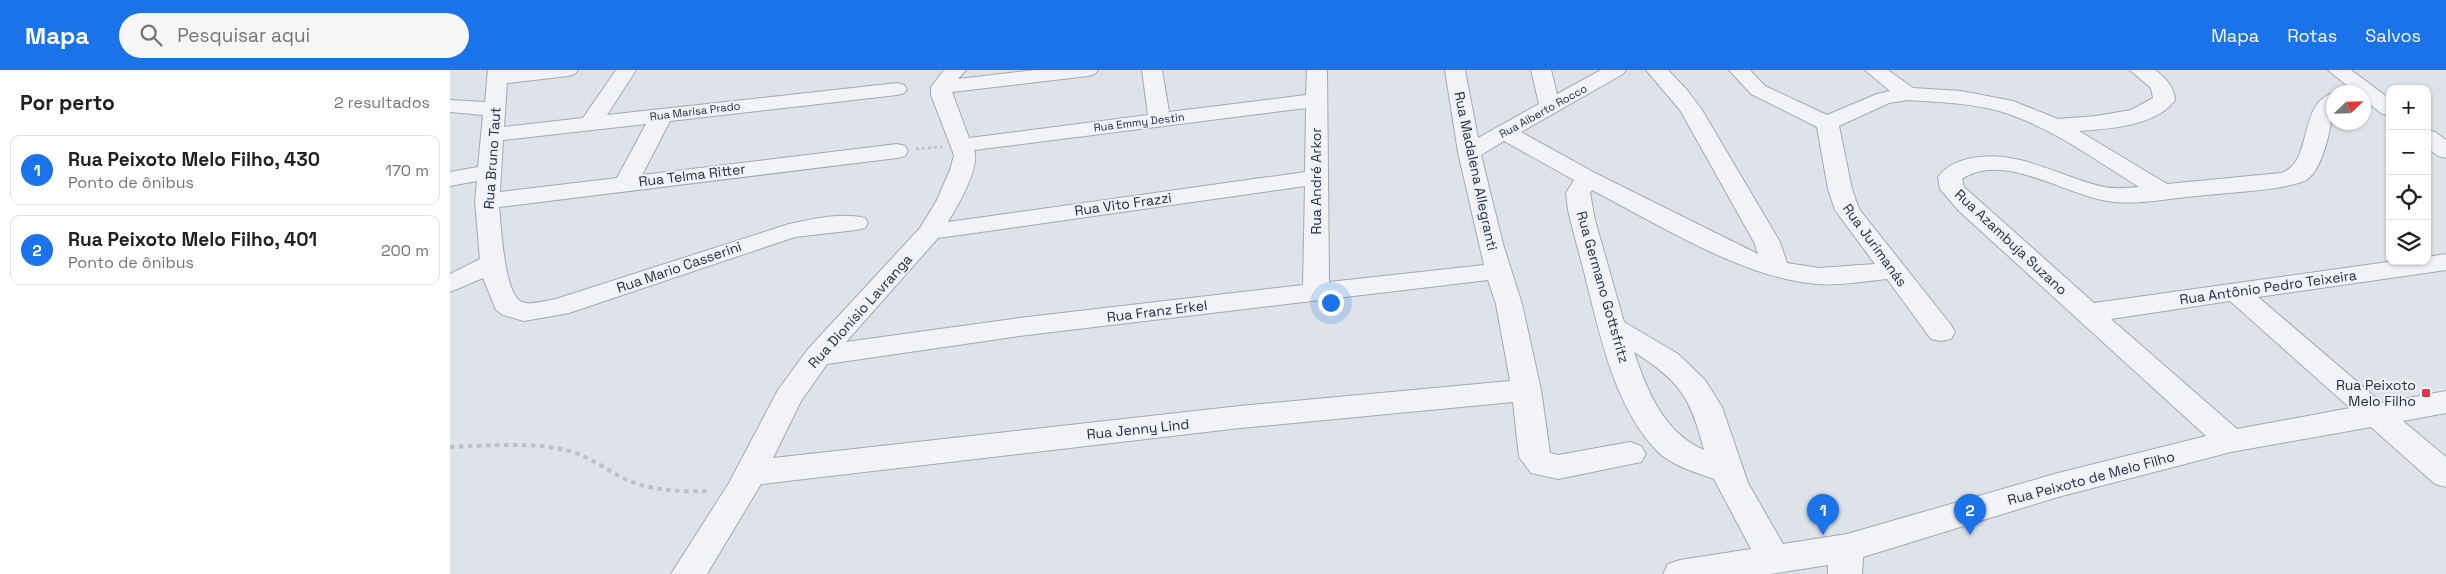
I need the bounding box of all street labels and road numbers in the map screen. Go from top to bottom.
street label: Rua Alberto Rocco [1497,81,1590,141]
street label: Rua Madalena Allegranti [1450,90,1502,252]
street label: Rua Marisa Prado [649,98,741,123]
street label: Rua Bruno Taut [479,106,505,210]
street label: Rua Emmy Destin [1093,109,1185,135]
street label: Rua André Arkor [1307,127,1325,235]
street label: Rua Telma Ritter [637,160,747,190]
street label: Rua Azambuja Suzano [1951,185,2071,299]
street label: Rua Vito Frazzi [1073,188,1173,220]
street label: Rua Jurimanás [1839,200,1911,290]
street label: Rua Germano Gottsfritz [1573,209,1633,365]
street label: Rua Mario Casserini [614,237,744,297]
street label: Rua Dionísio Lavranga [804,250,916,372]
street label: Rua Antônio Pedro Teixeira [2178,266,2358,308]
street label: Rua Franz Erkel [1106,296,1208,326]
street label: Rua Jenny Lind [1086,415,1190,443]
street label: Rua Peixoto de Melo Filho [2005,447,2177,509]

